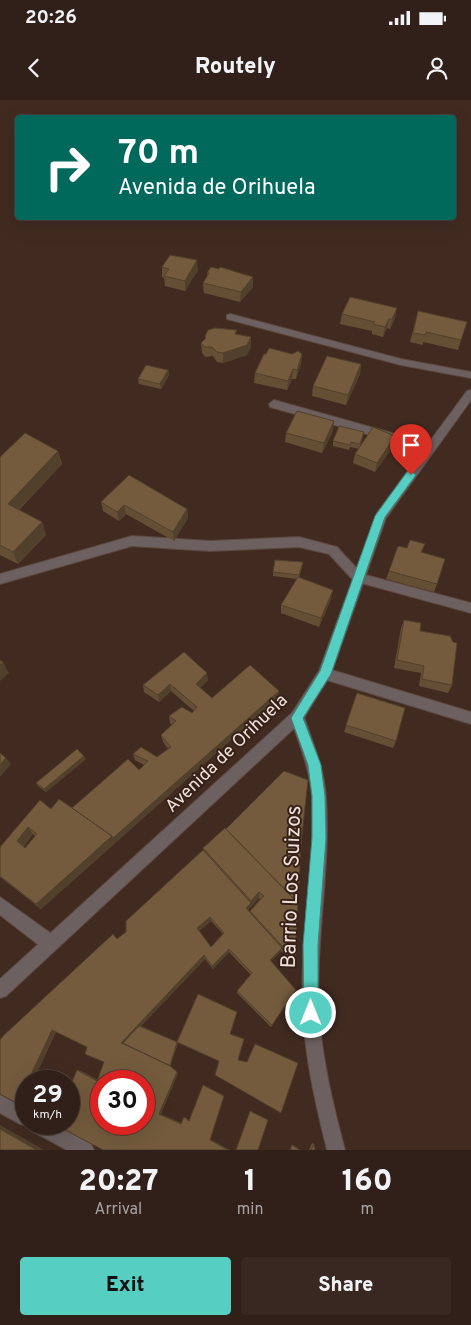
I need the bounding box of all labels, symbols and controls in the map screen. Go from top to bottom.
text: 20:26 [25,6,77,30]
icon: back [20,54,48,82]
text: Routely [195,54,276,81]
icon: person [423,54,451,82]
text: 70 m [118,132,199,176]
icon: right [35,135,100,200]
text: Avenida de Orihuela [118,175,316,202]
pin [390,424,432,475]
icon: arrive [397,431,425,459]
street label: Avenida de Orihuela [161,690,293,818]
street label: Barrio Los Suizos [276,805,308,969]
position arrow [284,986,336,1038]
speed limit sign: 30 [90,1070,155,1135]
text: 29 [32,1080,63,1112]
text: km/h [33,1107,62,1123]
text: 20:27 [78,1164,158,1201]
text: 1 [244,1164,256,1201]
text: 160 [342,1164,393,1201]
text: Arrival [95,1200,142,1220]
text: min [237,1200,263,1220]
text: m [360,1200,374,1220]
button: Exit [20,1257,231,1315]
button: Share [241,1257,451,1315]

